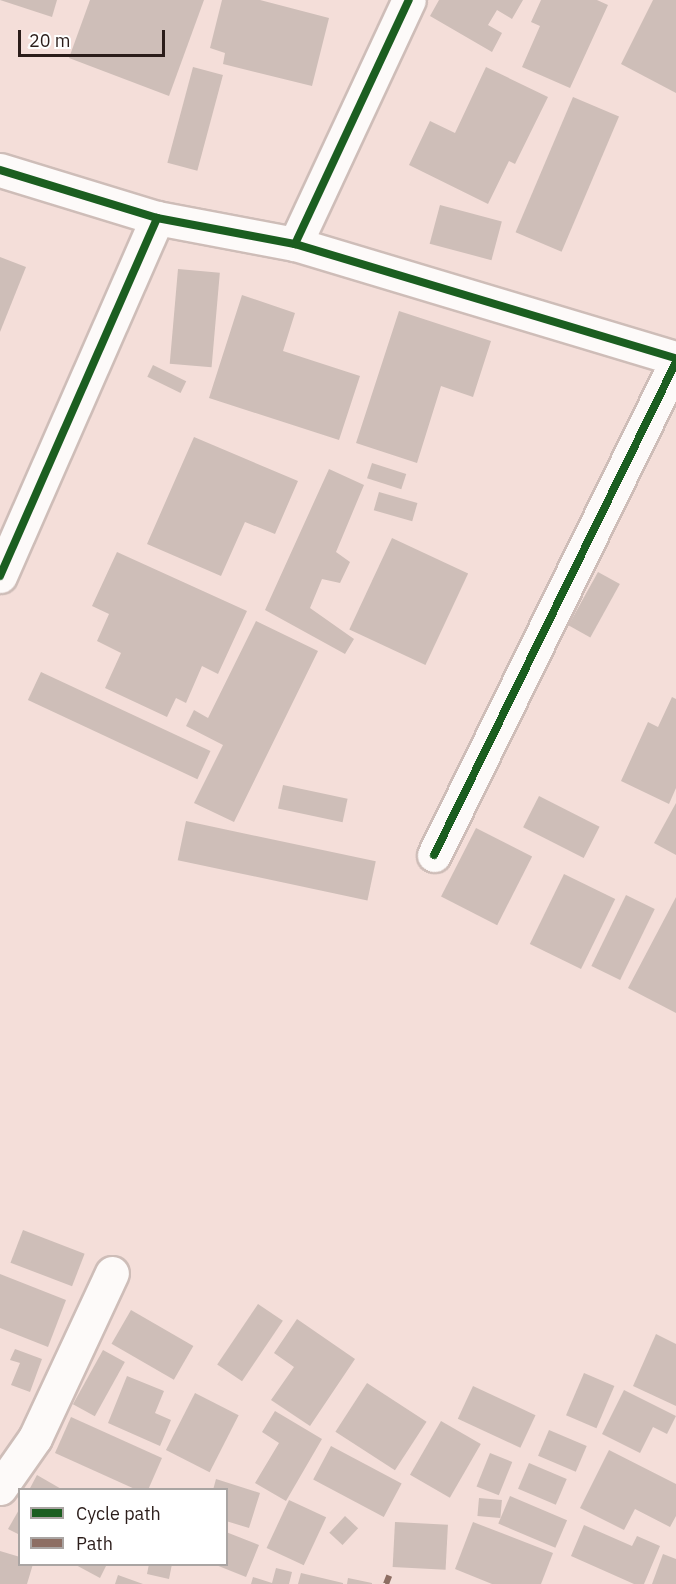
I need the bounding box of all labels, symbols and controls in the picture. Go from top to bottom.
scale bar [21,18,168,56]
text: 20 m [29,29,71,52]
legend [18,1488,228,1566]
text: Cycle path [76,1502,161,1525]
text: Path [76,1532,113,1555]

